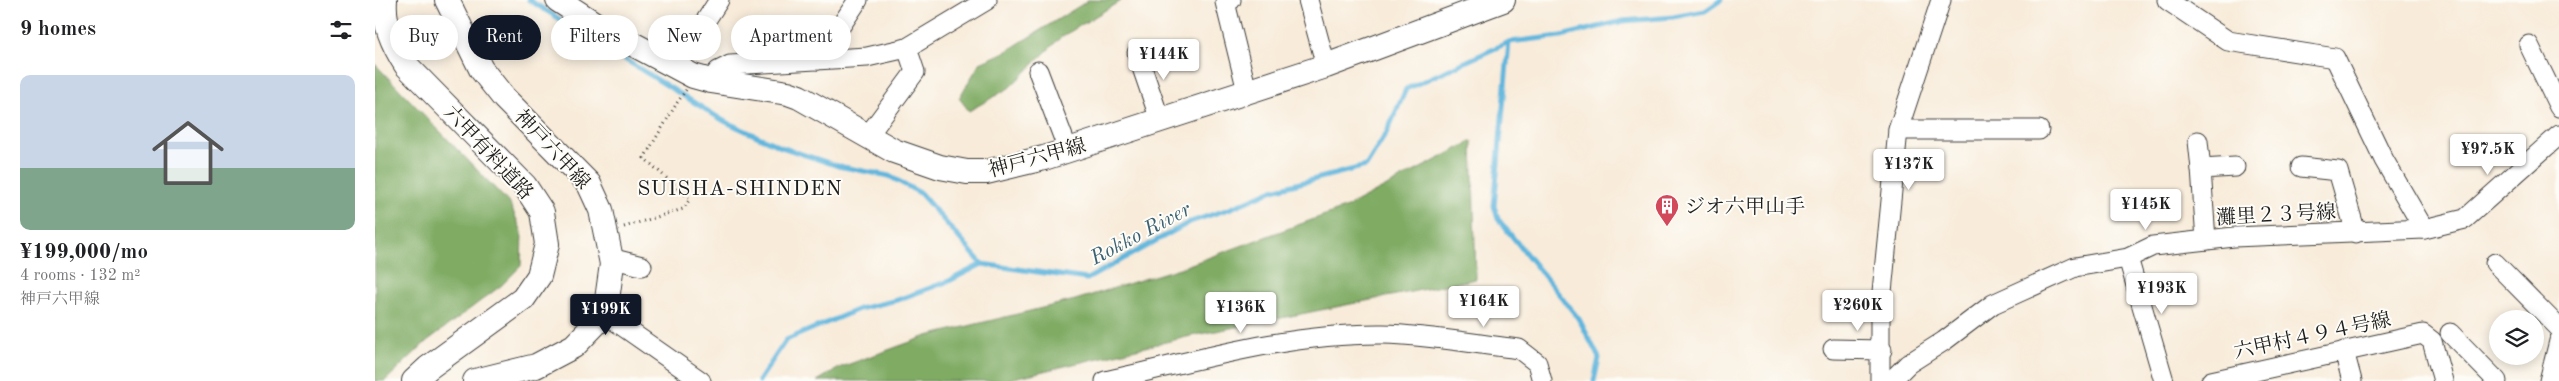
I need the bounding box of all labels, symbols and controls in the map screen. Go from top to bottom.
chip: Buy [390,15,458,60]
chip: Rent [468,15,541,60]
chip: Filters [551,15,638,60]
chip: New [648,15,721,60]
chip: Apartment [731,15,851,60]
icon: filters [327,16,355,44]
text: 9 homes [20,19,96,40]
pin: ¥144K [1129,38,1199,81]
text: ¥144K [1139,47,1189,63]
street label: 六甲有料道路 [439,101,537,204]
street label: 神戸六甲線 [510,106,594,194]
icon: home [143,108,233,198]
street label: 神戸六甲線 [986,134,1088,182]
pin: ¥97.5K [2447,134,2529,176]
text: ¥97.5K [2461,142,2515,158]
pin: ¥137K [1874,148,1944,191]
text: ¥137K [1884,157,1934,173]
district label: SUISHA-SHINDEN [637,179,843,200]
pin: ¥145K [2111,188,2181,231]
building icon: ジオ六甲山手 [1654,193,1680,227]
place label: ジオ六甲山手 [1685,196,1805,218]
text: ¥145K [2121,197,2171,213]
water label: Rokko River [1086,199,1195,270]
street label: 灘里２３号線 [2216,201,2337,229]
text: ¥199,000/mo [20,242,148,263]
text: 4 rooms · 132 m² [20,268,140,284]
pin: ¥193K [2127,272,2197,315]
text: ¥193K [2137,281,2187,297]
pin: ¥164K [1449,286,1519,328]
pin: ¥260K [1823,290,1893,332]
text: 神戸六甲線 [20,292,100,308]
pin: ¥136K [1206,292,1276,334]
pin: ¥199K [571,294,641,336]
text: ¥164K [1459,294,1509,310]
text: ¥260K [1833,298,1883,314]
text: ¥136K [1216,300,1266,316]
text: ¥199K [581,302,631,318]
street label: 六甲村４９４号線 [2232,309,2393,363]
map controls [2489,310,2544,365]
button: layers [2489,310,2544,365]

